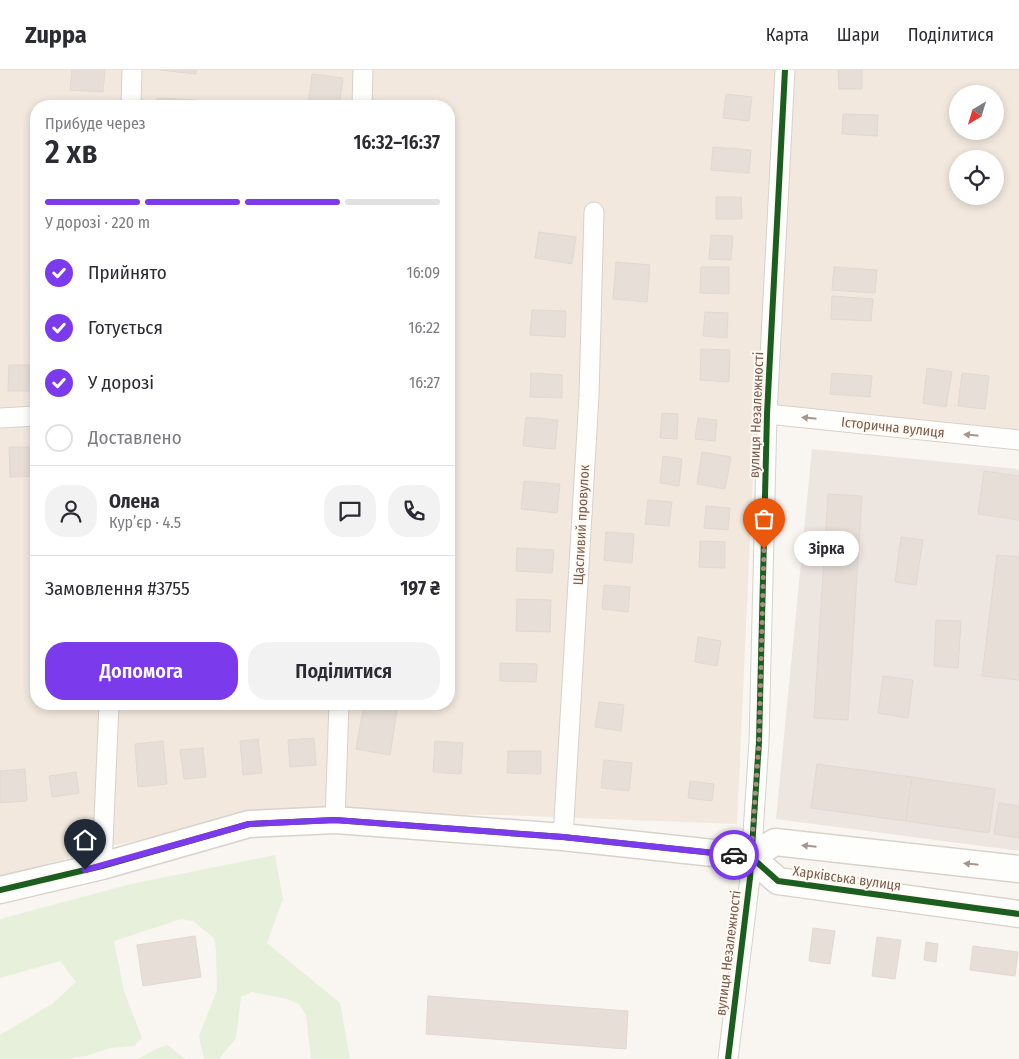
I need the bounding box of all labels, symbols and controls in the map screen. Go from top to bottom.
text: Zuppa [25,21,87,49]
text: Карта [766,24,809,46]
text: Шари [837,24,880,46]
text: Поділитися [908,24,994,46]
north arrow [949,85,1004,140]
map controls [949,85,1004,205]
text: Прибуде через [45,114,146,133]
text: 16:32–16:37 [353,131,440,154]
text: 2 хв [45,133,98,171]
button: locate [949,150,1004,205]
text: У дорозі · 220 m [45,213,150,232]
icon: check [45,259,73,287]
text: Прийнято [88,261,167,284]
text: 16:09 [406,263,440,282]
icon: check [45,314,73,342]
text: Готується [88,316,163,339]
text: 16:22 [408,318,440,337]
street label: вулиця Незалежності [746,352,767,478]
icon: check [45,369,73,397]
text: У дорозі [88,371,154,394]
text: 16:27 [409,373,440,392]
one-way arrow [801,414,817,422]
street label: Історична вулиця [840,414,945,441]
text: Доставлено [88,426,182,449]
one-way arrow [962,431,978,439]
street label: Щасливий провулок [570,464,593,586]
button: person [45,485,97,537]
button: chat [324,485,376,537]
button: phone [388,485,440,537]
text: Олена [109,490,160,513]
pin [743,498,785,549]
icon: bag [750,505,778,533]
text: Кур’єр · 4.5 [109,513,181,532]
callout: Зірка [794,532,859,566]
text: Зірка [808,539,845,558]
text: Замовлення #3755 [45,577,190,600]
text: 197 ₴ [400,577,440,600]
button: Допомога [45,642,238,700]
button: Поділитися [248,642,440,700]
pin [64,819,106,870]
icon: home [71,826,99,854]
courier [709,830,759,880]
icon: car [720,841,748,869]
one-way arrow [801,842,817,850]
one-way arrow [962,860,978,868]
street label: Харківська вулиця [792,862,902,895]
street label: вулиця Незалежності [712,889,745,1017]

